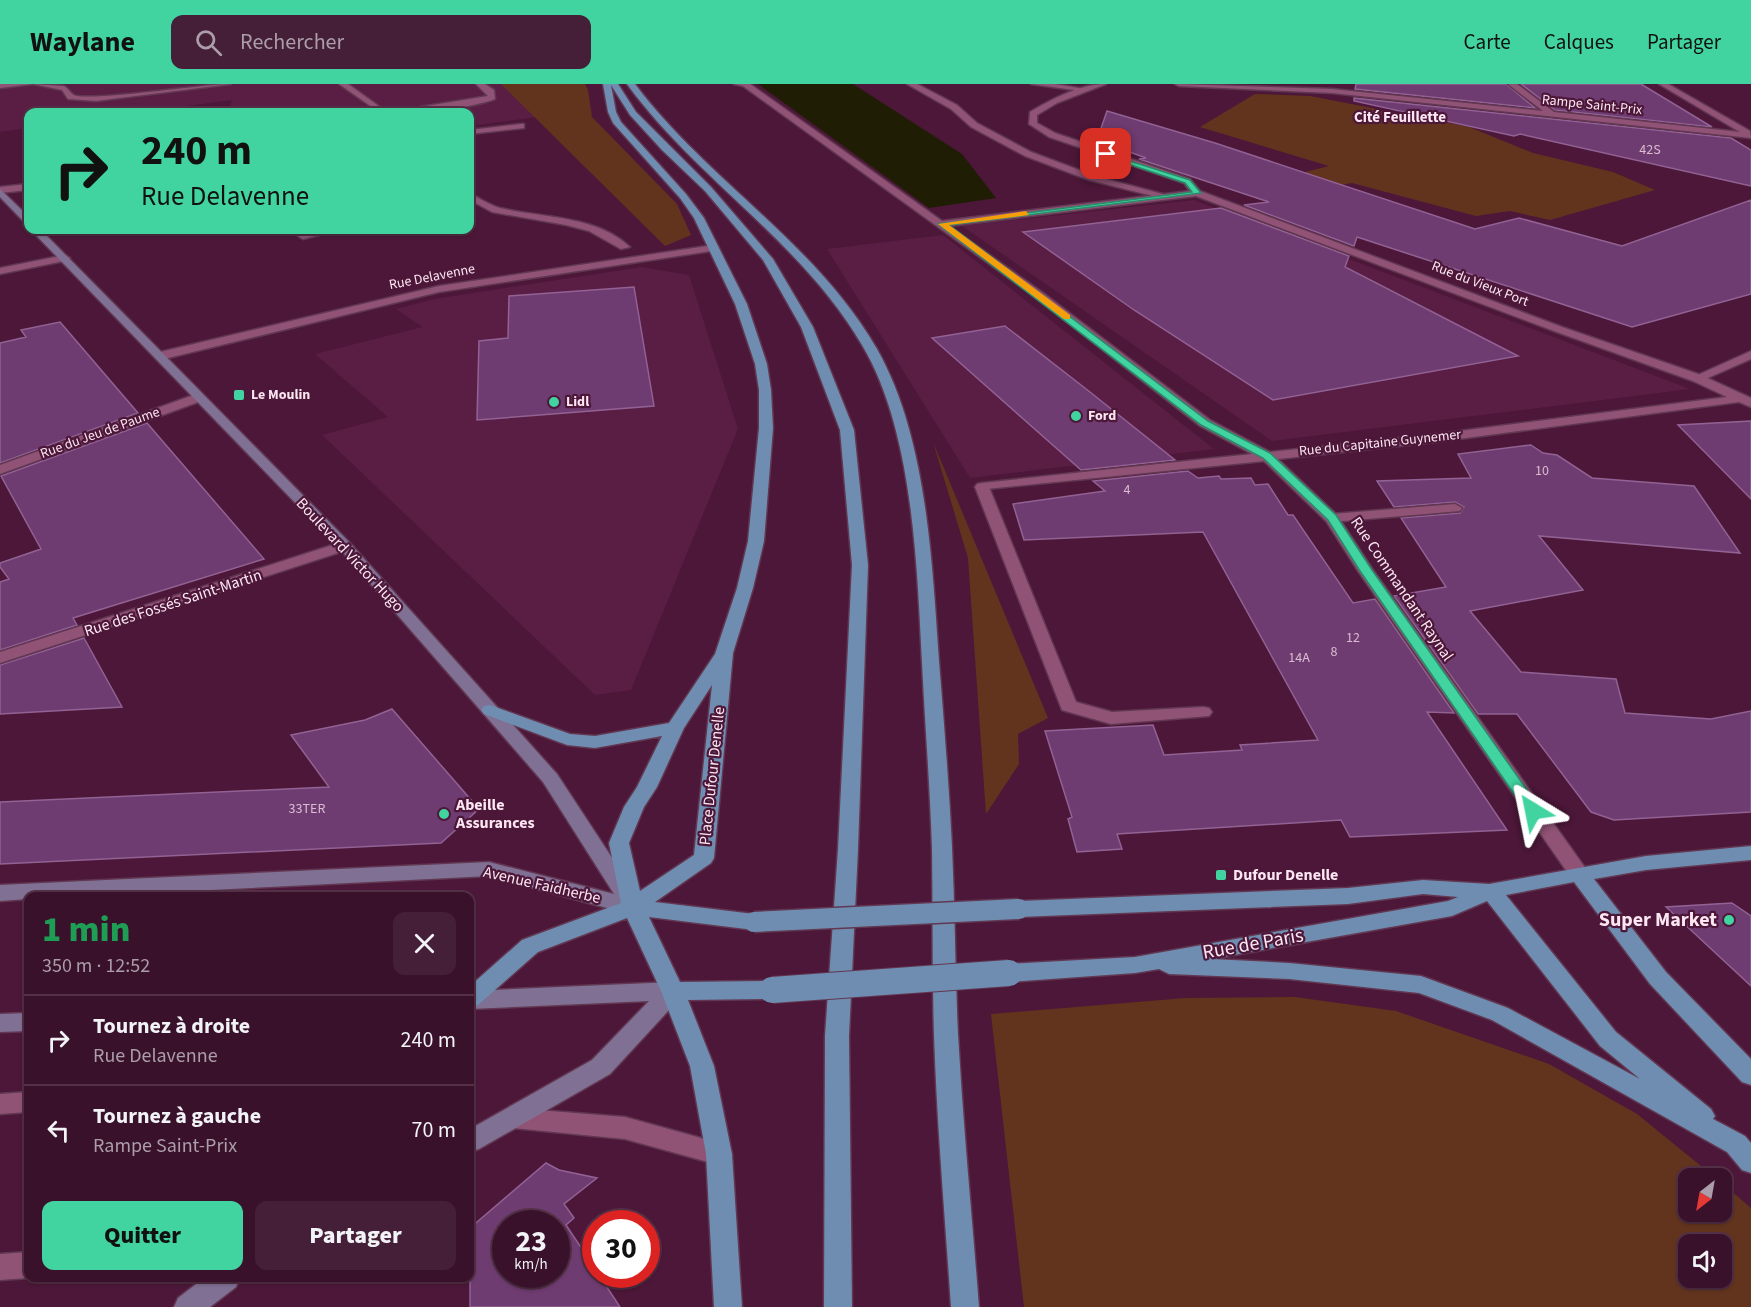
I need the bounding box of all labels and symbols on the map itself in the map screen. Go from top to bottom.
street label: Rampe Saint-Prix [1541,90,1644,120]
district label: Cité Feuillette [1354,107,1446,128]
pin [1080,128,1131,179]
house number: 42S [1639,140,1661,160]
street label: Rue du Vieux Port [1429,256,1532,312]
street label: Rue Delavenne [387,259,477,295]
place label: Le Moulin [251,385,310,405]
marker: Le Moulin [232,388,246,402]
place label: Lidl [566,392,589,412]
marker: Lidl [547,395,561,409]
street label: Rue du Jeu de Paume [38,402,163,464]
place label: Ford [1088,406,1116,426]
marker: Ford [1069,409,1083,423]
street label: Rue du Capitaine Guynemer [1298,425,1462,461]
house number: 10 [1535,461,1549,481]
house number: 4 [1124,480,1131,500]
street label: Boulevard Victor Hugo [291,493,409,617]
street label: Rue Commandant Raynal [1345,512,1459,666]
street label: Rue des Fossés Saint-Martin [81,564,265,642]
house number: 12 [1346,628,1360,648]
house number: 8 [1331,642,1338,662]
house number: 14A [1288,648,1310,668]
street label: Place Dufour Denelle [694,706,730,846]
position arrow [1501,779,1565,843]
place label: Abeille Assurances [455,794,535,834]
house number: 33TER [289,799,325,819]
marker: Abeille Assurances [437,807,451,821]
street label: Avenue Faidherbe [481,861,603,909]
place label: Dufour Denelle [1233,864,1338,886]
marker: Dufour Denelle [1214,868,1228,882]
place label: Super Market [1599,906,1717,934]
marker: Super Market [1722,913,1736,927]
street label: Rue de Paris [1200,921,1306,967]
north arrow [1678,1168,1732,1222]
speed limit sign: 30 [582,1210,660,1288]

